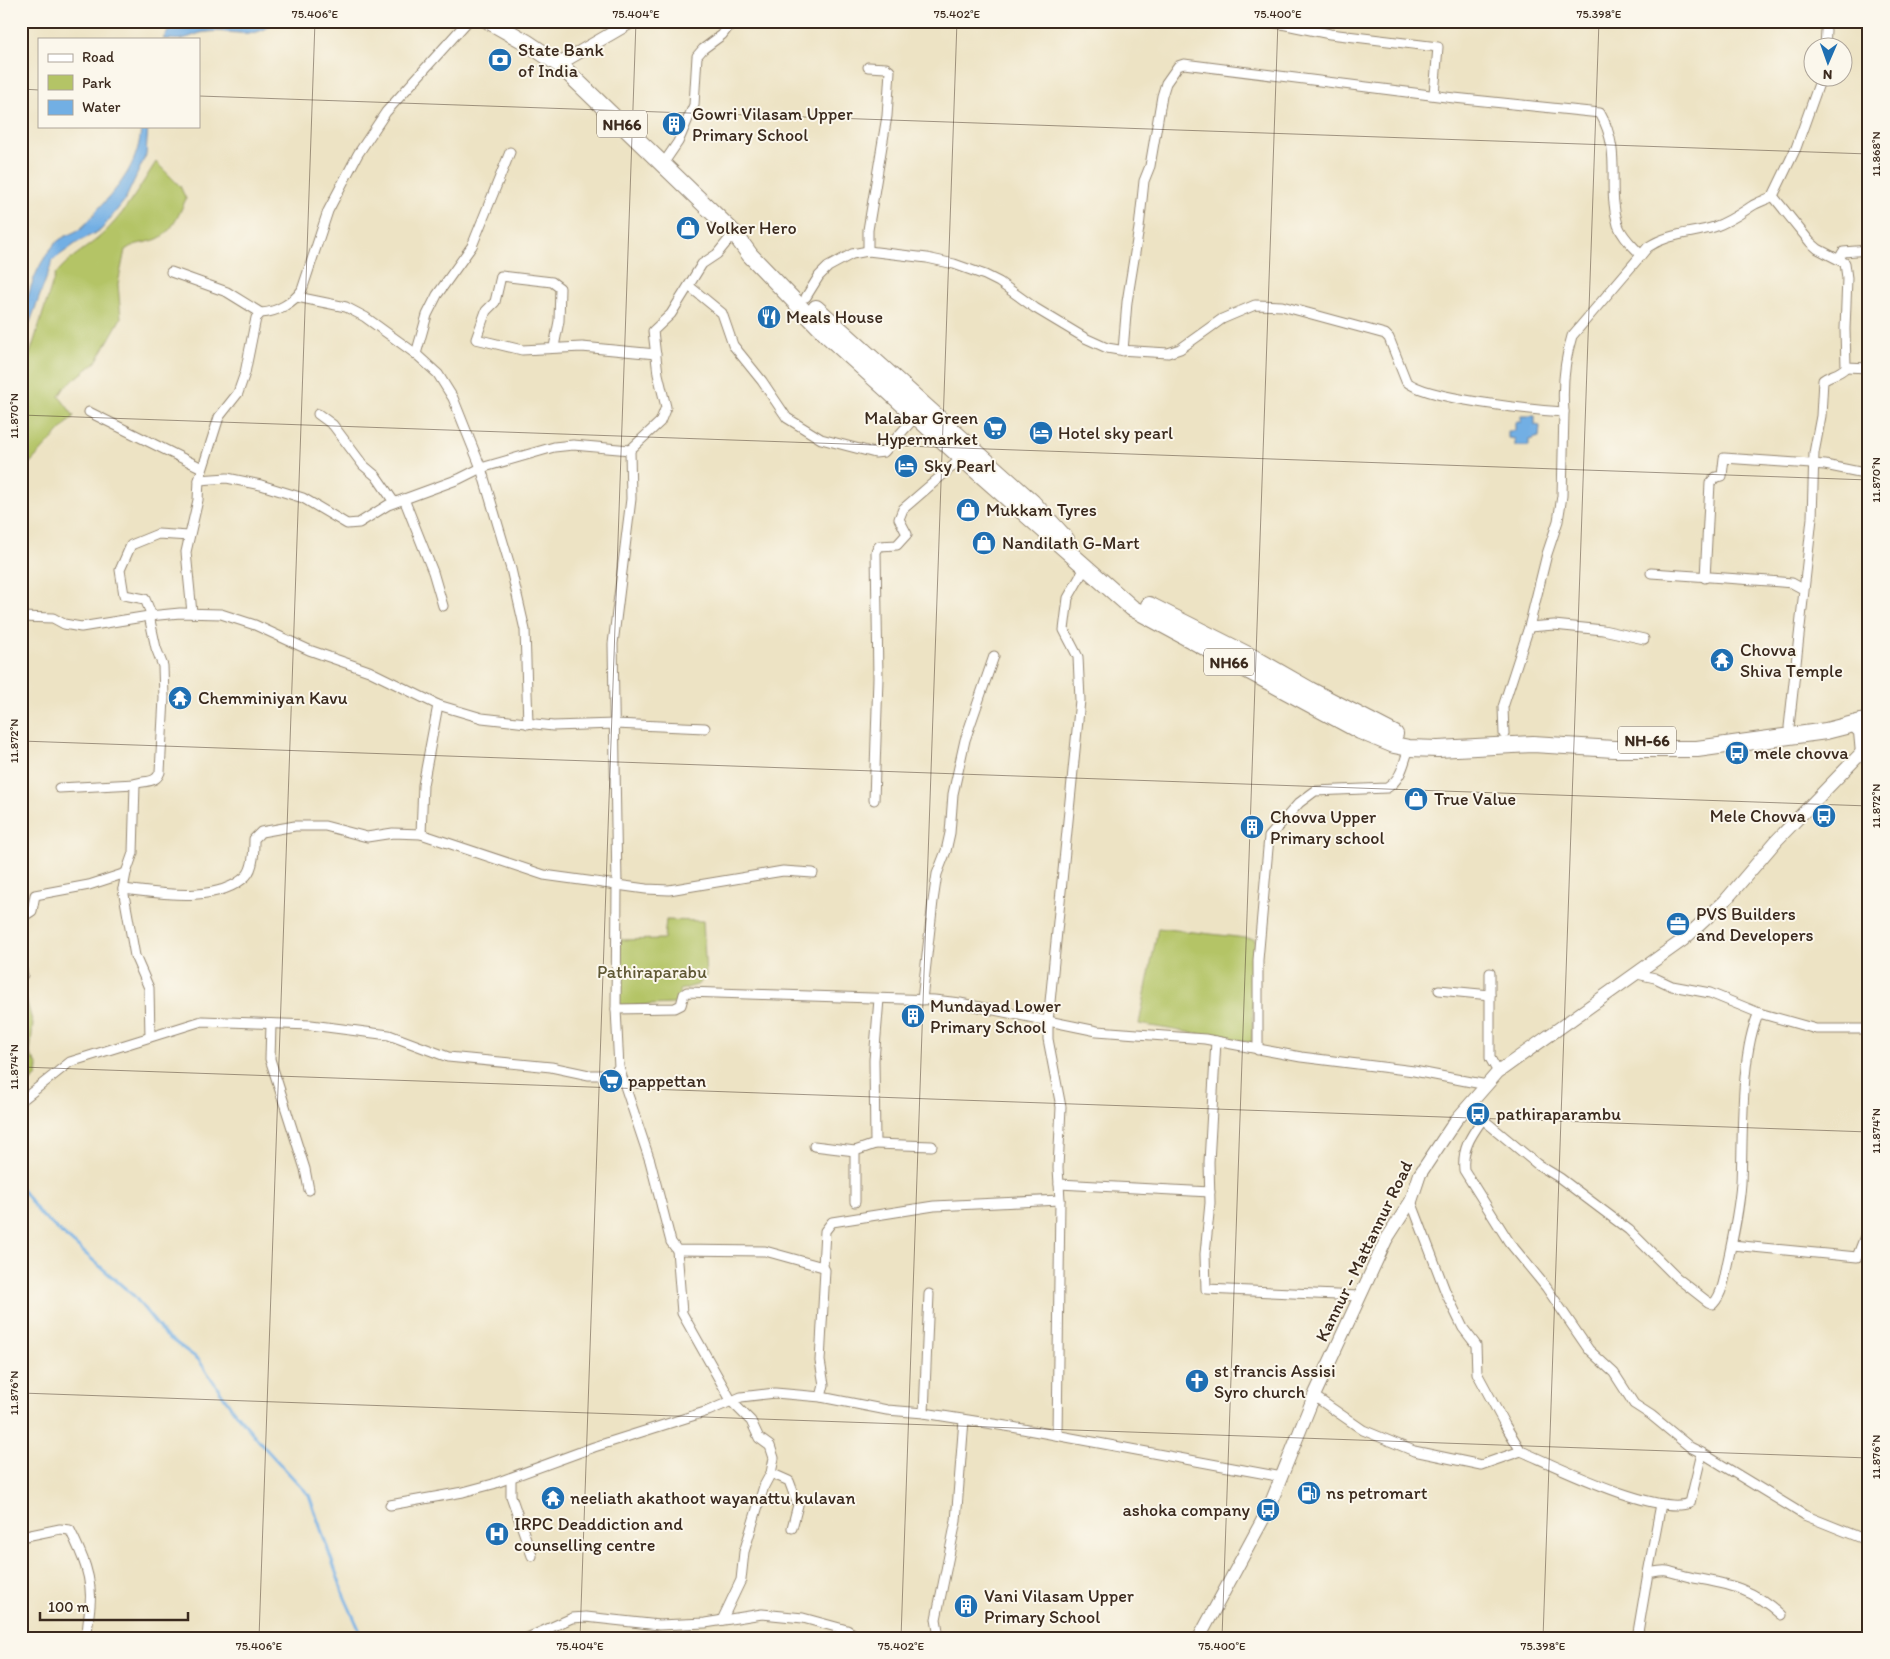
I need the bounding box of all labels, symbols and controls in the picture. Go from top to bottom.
text: 75.406°E [292,7,339,21]
text: 75.404°E [612,7,660,21]
text: 75.402°E [934,7,981,21]
text: 75.400°E [1254,7,1302,21]
text: 75.398°E [1577,7,1622,21]
legend [38,38,200,128]
north arrow [1802,38,1852,88]
place label: State Bank of India [518,39,605,82]
bank icon: State Bank of India [487,47,513,73]
text: Road [82,48,115,66]
text: N [1823,66,1833,83]
text: Park [82,74,112,92]
text: Water [82,98,121,116]
place label: Gowri Vilasam Upper Primary School [692,103,853,146]
road number: NH66 [597,110,647,138]
building icon: Gowri Vilasam Upper Primary School [661,111,687,137]
text: 11.868°N [1869,131,1883,177]
shop icon: Volker Hero [675,215,701,241]
place label: Volker Hero [706,217,797,239]
restaurant icon: Meals House [756,304,782,330]
place label: Meals House [786,306,883,328]
text: 11.870°N [7,393,21,439]
place label: Malabar Green Hypermarket [864,407,978,450]
supermarket icon: Malabar Green Hypermarket [982,415,1008,441]
hotel icon: Hotel sky pearl [1028,420,1054,446]
place label: Hotel sky pearl [1058,422,1173,444]
hotel icon: Sky Pearl [893,453,919,479]
place label: Sky Pearl [924,455,996,477]
text: 11.870°N [1869,457,1883,503]
shop icon: Mukkam Tyres [955,497,981,523]
place label: Mukkam Tyres [986,499,1097,521]
shop icon: Nandilath G-Mart [971,530,997,556]
place label: Nandilath G-Mart [1002,532,1140,554]
place label: Chovva Shiva Temple [1740,639,1843,682]
temple icon: Chovva Shiva Temple [1709,647,1735,673]
road number: NH66 [1204,649,1254,676]
temple icon: Chemminiyan Kavu [167,685,193,711]
place label: Chemminiyan Kavu [198,687,348,709]
text: 11.872°N [7,719,21,763]
road number: NH-66 [1618,726,1676,754]
bus stop icon: mele chovva [1724,740,1750,766]
place label: mele chovva [1754,742,1849,764]
text: 11.872°N [1869,784,1883,828]
shop icon: True Value [1403,786,1429,812]
place label: True Value [1434,788,1516,810]
bus stop icon: Mele Chovva [1811,803,1837,829]
place label: Mele Chovva [1710,805,1807,827]
place label: Chovva Upper Primary school [1270,806,1385,849]
building icon: Chovva Upper Primary school [1239,814,1265,840]
place label: PVS Builders and Developers [1696,903,1814,946]
office icon: PVS Builders and Developers [1665,911,1691,937]
park label: Pathiraparabu [597,961,707,983]
place label: Mundayad Lower Primary School [930,995,1062,1038]
building icon: Mundayad Lower Primary School [900,1003,926,1029]
text: 11.874°N [7,1044,21,1090]
supermarket icon: pappettan [598,1068,624,1094]
place label: pappettan [628,1070,706,1092]
bus stop icon: pathiraparambu [1465,1101,1491,1127]
place label: pathiraparambu [1496,1103,1621,1125]
text: 11.874°N [1869,1108,1883,1154]
street label: Kannur - Mattannur Road [1311,1157,1417,1345]
place label: st francis Assisi Syro church [1214,1360,1336,1403]
church icon: st francis Assisi Syro church [1184,1368,1210,1394]
text: 11.876°N [7,1371,21,1415]
text: 11.876°N [1869,1435,1883,1479]
fuel station icon: ns petromart [1296,1480,1322,1506]
place label: ns petromart [1326,1482,1428,1504]
temple icon: neeliath akathoot wayanattu kulavan [540,1485,566,1511]
place label: neeliath akathoot wayanattu kulavan [570,1487,856,1509]
bus stop icon: ashoka company [1255,1497,1281,1523]
place label: ashoka company [1122,1499,1251,1521]
place label: IRPC Deaddiction and counselling centre [514,1513,683,1556]
hospital icon: IRPC Deaddiction and counselling centre [484,1521,510,1547]
place label: Vani Vilasam Upper Primary School [984,1585,1135,1628]
scale bar [40,1589,188,1621]
building icon: Vani Vilasam Upper Primary School [953,1593,979,1619]
text: 100 m [48,1598,90,1616]
text: 75.406°E [236,1639,283,1653]
text: 75.404°E [556,1639,604,1653]
text: 75.402°E [878,1639,925,1653]
text: 75.400°E [1198,1639,1246,1653]
text: 75.398°E [1521,1639,1566,1653]

